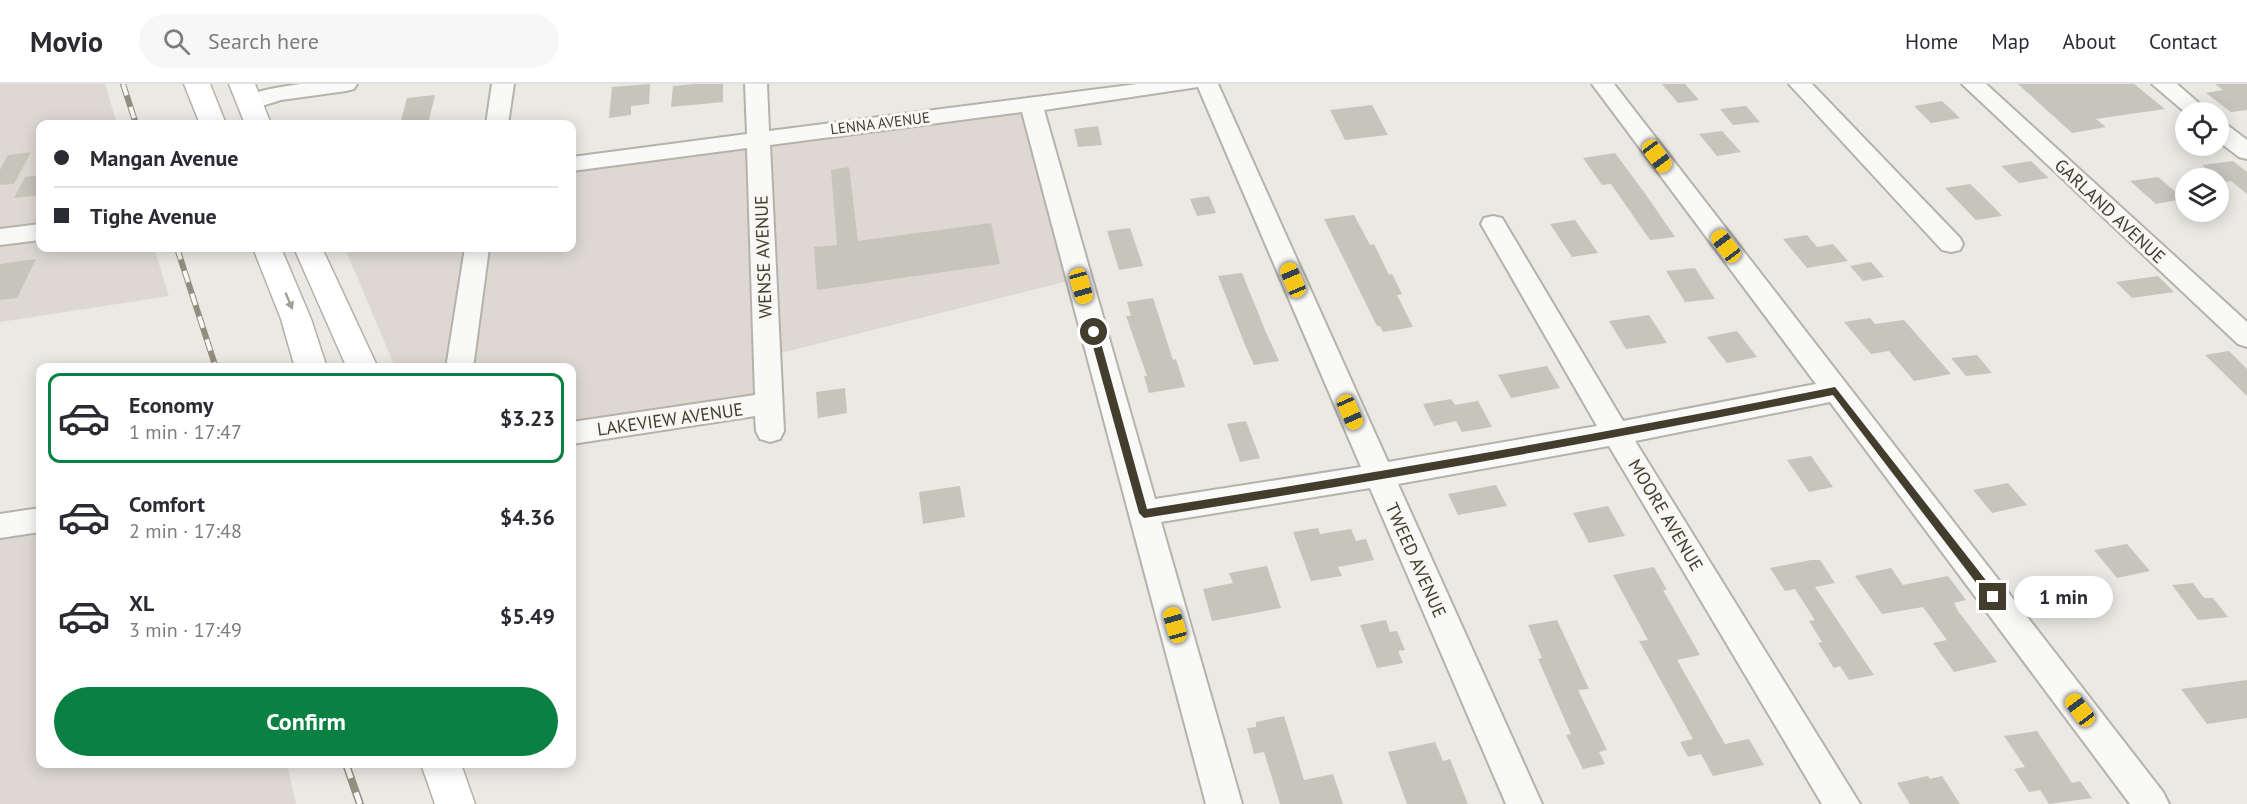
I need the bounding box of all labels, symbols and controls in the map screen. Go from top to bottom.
search box [139,14,559,68]
text: Movio [30,23,103,60]
icon: search [160,25,193,58]
text: Search here [208,27,319,55]
text: Home [1905,28,1958,55]
text: Map [1991,28,2030,55]
text: About [2063,28,2116,55]
text: Contact [2149,28,2217,55]
map controls [2175,102,2229,222]
button: locate [2175,102,2229,156]
street label: LENNA AVENUE [829,107,931,139]
car [1639,136,1675,176]
text: Mangan Avenue [90,144,239,172]
street label: GARLAND AVENUE [2050,154,2170,268]
button: layers [2175,168,2229,222]
street label: WENSE AVENUE [749,195,777,319]
text: Tighe Avenue [90,202,217,230]
car [1708,226,1744,266]
car [1278,260,1308,300]
car [1067,266,1095,306]
one-way arrow [284,293,294,311]
route start [1080,318,1107,345]
icon: car [57,391,111,445]
text: Economy [129,391,213,419]
car [1334,392,1366,432]
street label: LAKEVIEW AVENUE [595,397,745,441]
text: $3.23 [500,404,555,432]
text: 1 min · 17:47 [129,419,242,445]
street label: MOORE AVENUE [1624,455,1708,575]
icon: car [57,490,111,544]
text: Comfort [129,490,205,518]
street label: TWEED AVENUE [1380,499,1452,621]
text: $4.36 [500,503,555,531]
text: 2 min · 17:48 [129,518,242,544]
callout: 1 min [2014,576,2113,618]
route end [1979,583,2006,610]
text: 1 min [2039,584,2088,610]
icon: car [57,589,111,643]
text: XL [129,589,154,617]
text: $5.49 [500,602,555,630]
car [1161,605,1189,645]
text: 3 min · 17:49 [129,617,242,643]
button: Confirm [54,687,558,756]
car [2062,690,2098,730]

